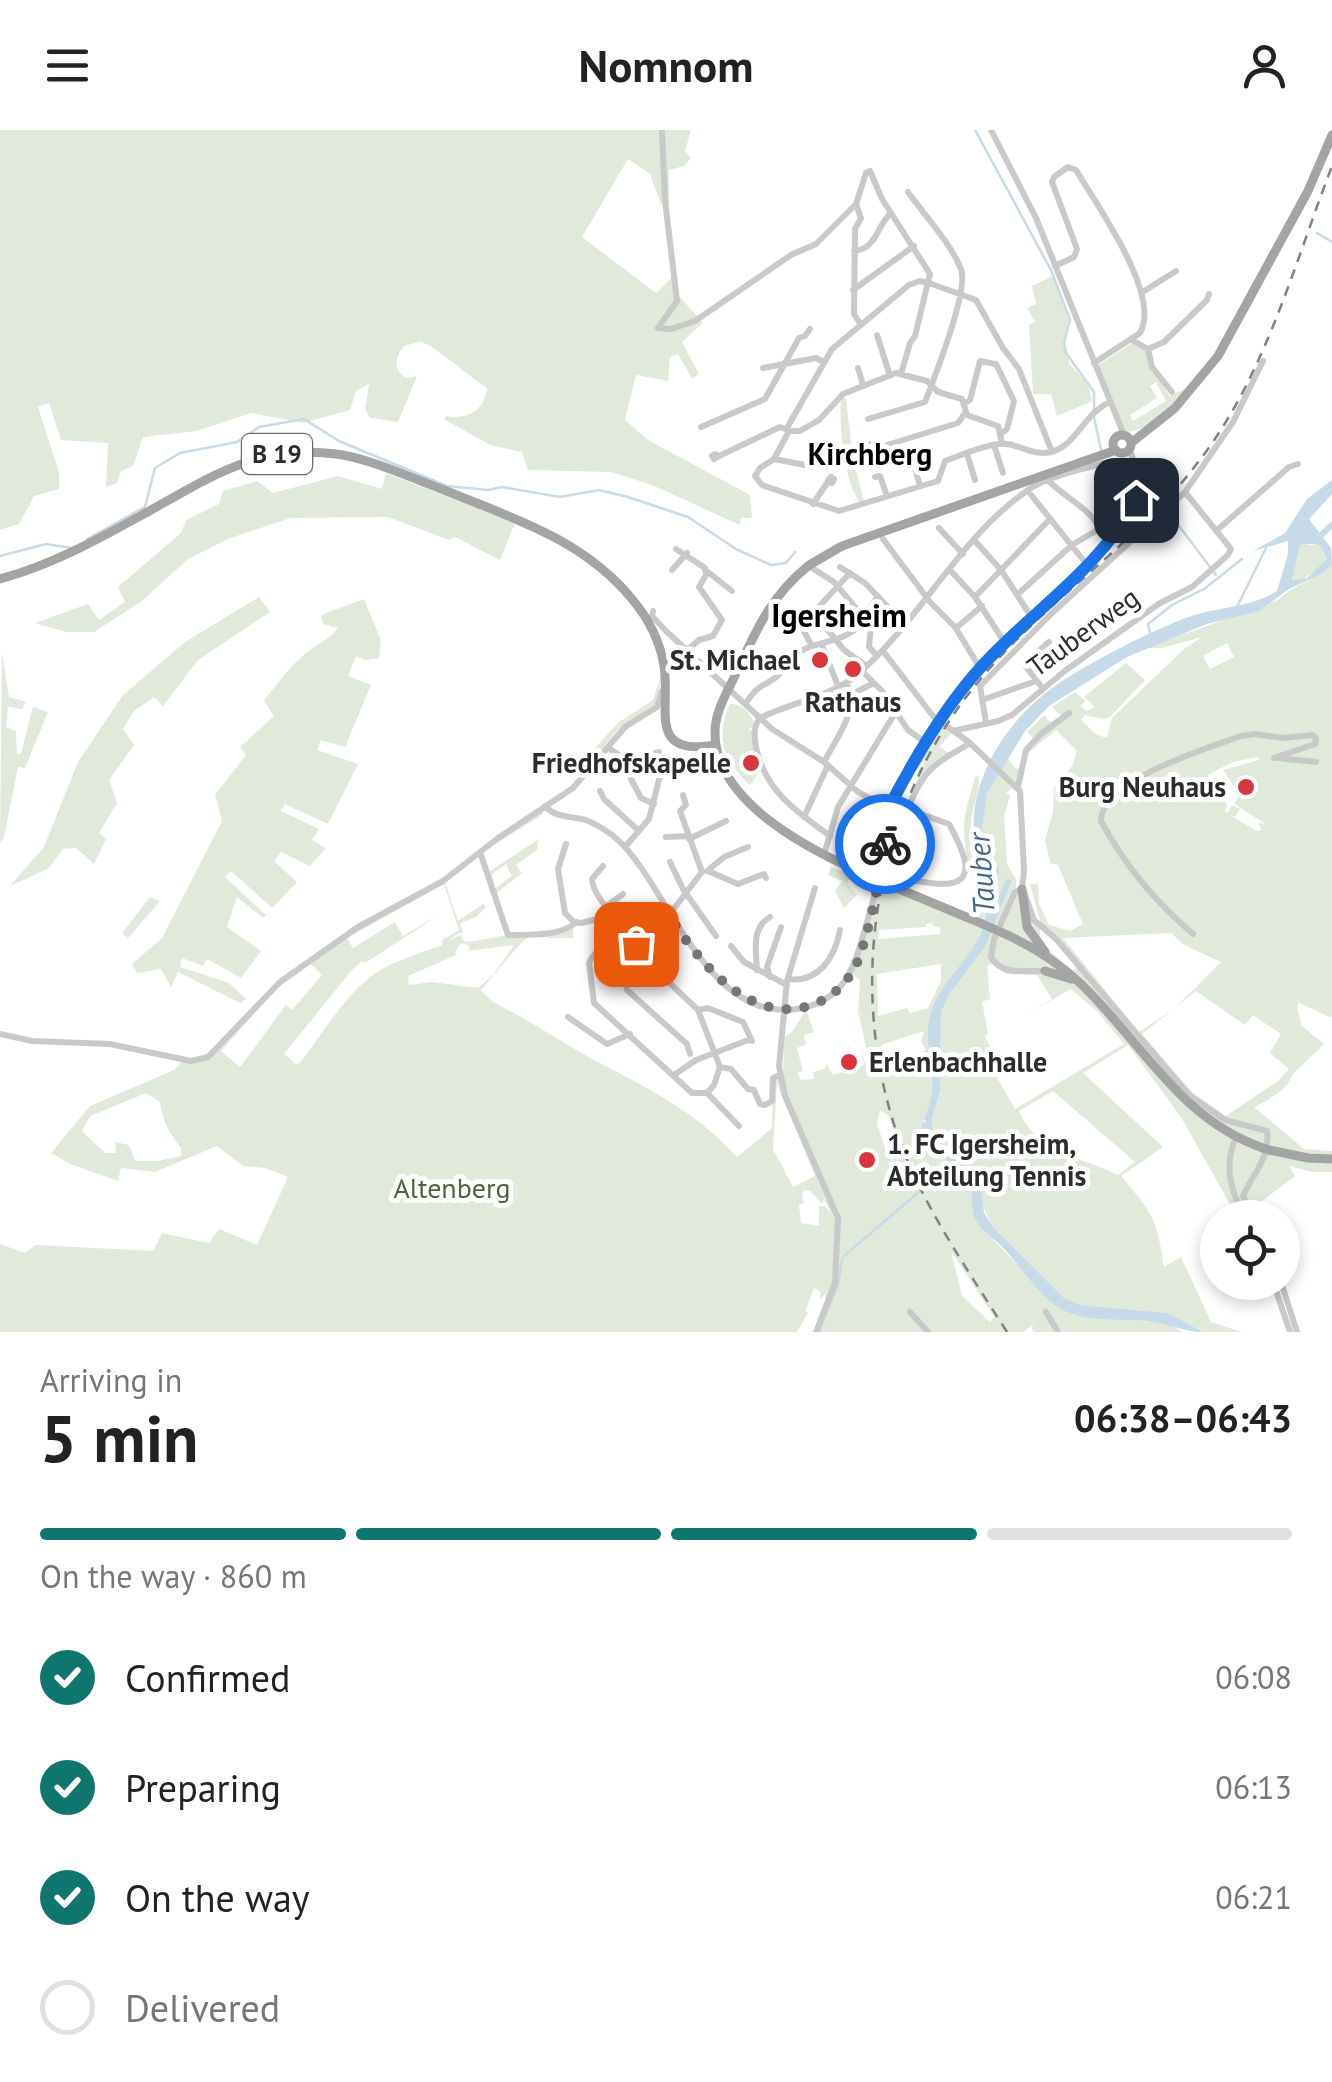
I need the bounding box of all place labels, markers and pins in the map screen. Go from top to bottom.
pin [1094,458,1179,543]
place label: St. Michael [670,641,801,678]
marker: St. Michael [809,649,831,671]
marker: Rathaus [842,658,864,680]
place label: Rathaus [805,683,901,720]
place label: Friedhofskapelle [532,744,731,781]
marker: Friedhofskapelle [740,752,762,774]
place label: Burg Neuhaus [1059,768,1226,805]
marker: Burg Neuhaus [1235,776,1257,798]
pin [594,902,679,987]
place label: Erlenbachhalle [869,1043,1047,1080]
marker: Erlenbachhalle [838,1051,860,1073]
place label: 1. FC Igersheim, Abteilung Tennis [887,1125,1087,1194]
marker: 1. FC Igersheim, Abteilung Tennis [856,1149,878,1171]

